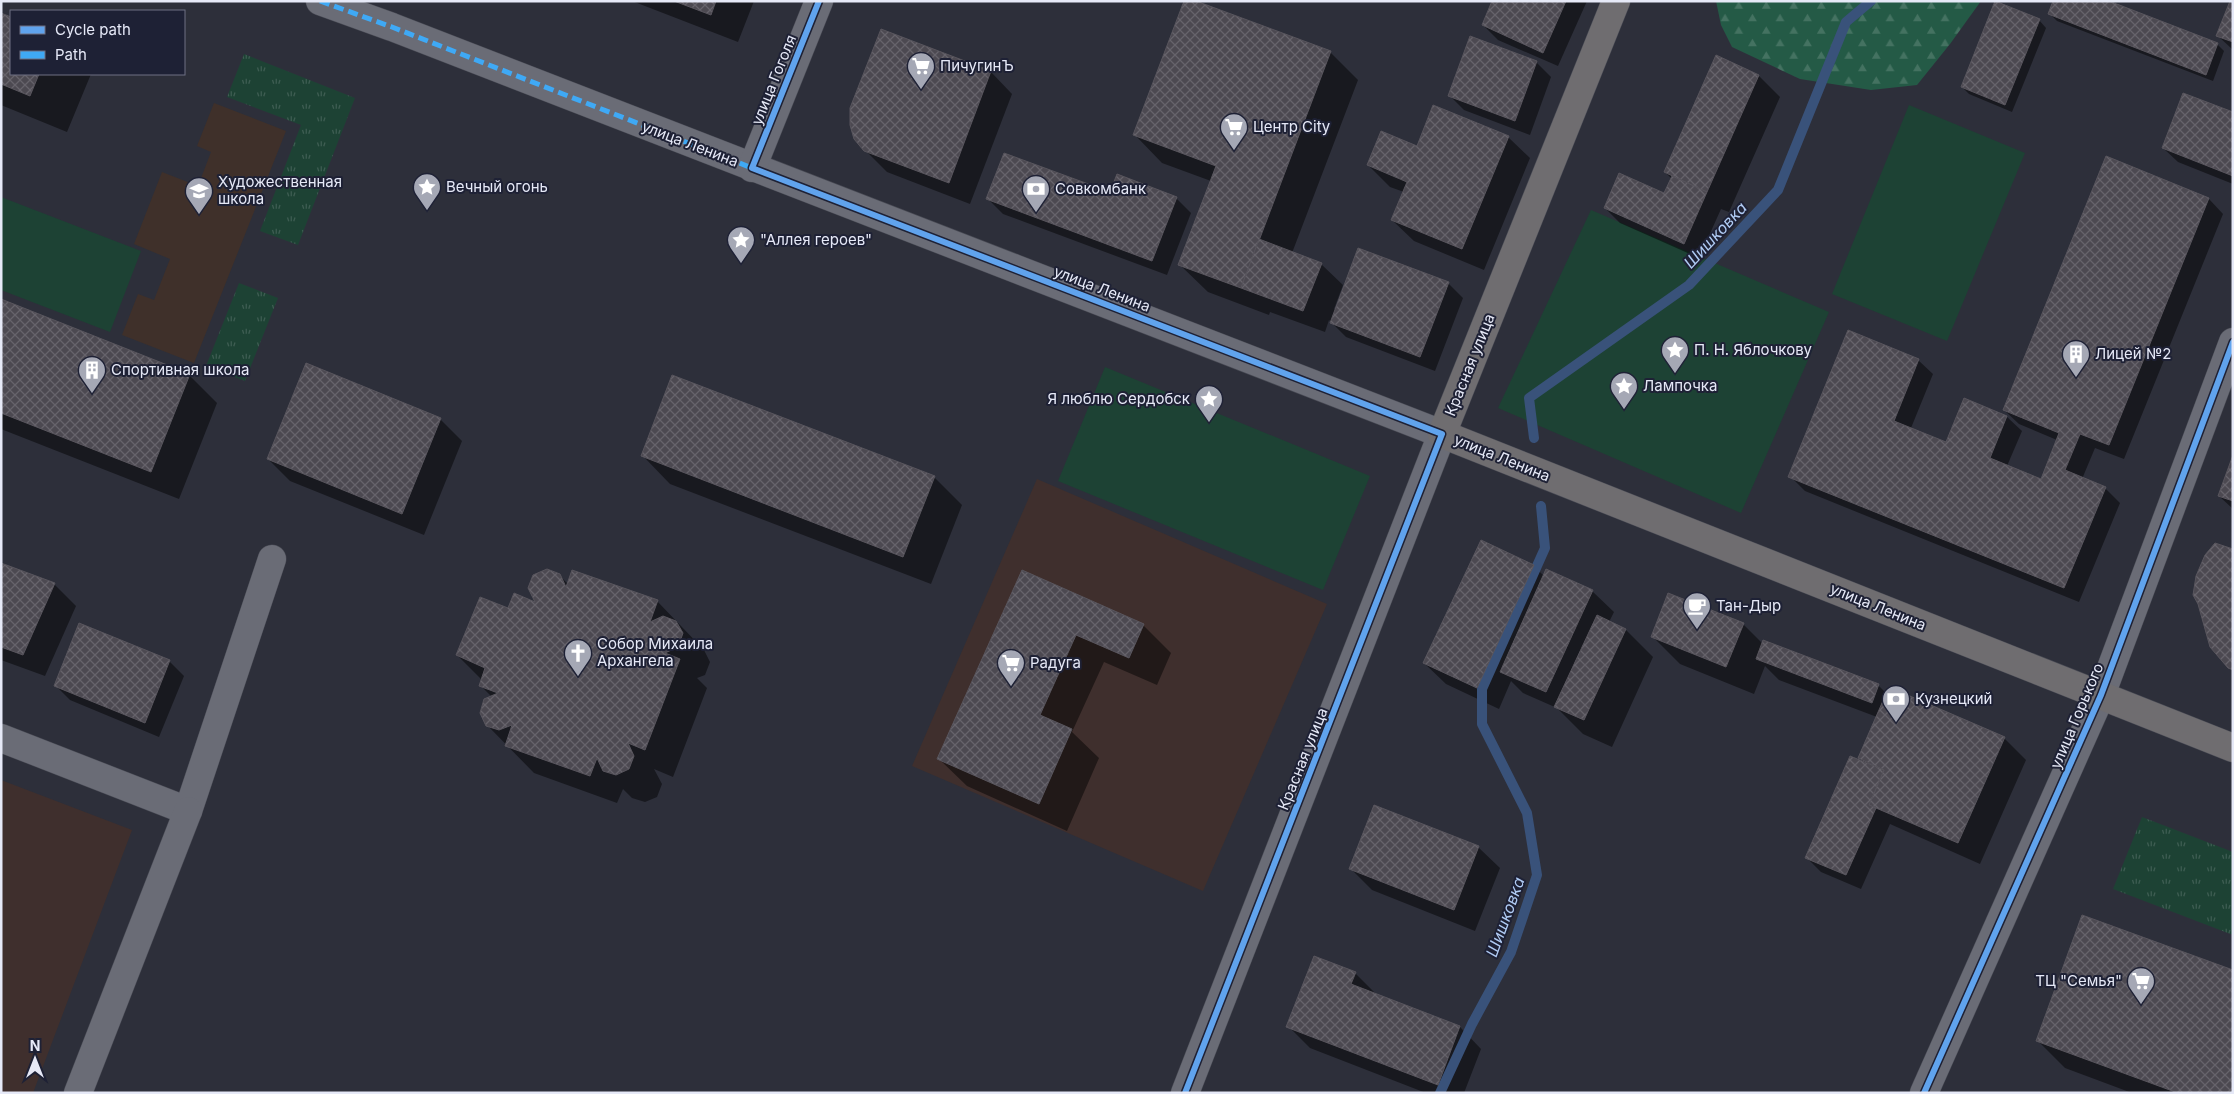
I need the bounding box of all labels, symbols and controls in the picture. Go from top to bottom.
legend [10,10,185,75]
text: Cycle path [55,20,131,39]
street label: улица Гоголя [747,32,800,128]
text: Path [55,45,87,64]
supermarket icon: ПичугинЪ [906,51,936,90]
place label: ПичугинЪ [940,56,1014,75]
supermarket icon: Центр City [1219,112,1249,151]
street label: улица Ленина [639,116,741,171]
place label: Центр City [1253,117,1331,136]
place label: Художественная школа [218,172,342,208]
place icon: Вечный огонь [412,172,442,211]
bank icon: Совкомбанк [1021,174,1051,213]
school or university icon: Художественная школа [184,176,214,215]
place label: Вечный огонь [446,177,548,196]
place label: Совкомбанк [1055,179,1146,198]
water label: Шишковка [1679,198,1751,272]
place icon: "Аллея героев" [726,225,756,264]
place label: "Аллея героев" [760,230,872,249]
street label: улица Ленина [1051,261,1153,316]
street label: Красная улица [1440,311,1499,419]
place icon: П. Н. Яблочкову [1660,335,1690,374]
building icon: Лицей №2 [2061,339,2091,378]
place label: П. Н. Яблочкову [1694,340,1813,359]
place label: Лицей №2 [2095,344,2171,363]
building icon: Спортивная школа [77,355,107,394]
place label: Спортивная школа [111,360,250,379]
place icon: Лампочка [1609,371,1639,410]
place label: Лампочка [1643,376,1717,395]
place icon: Я люблю Сердобск [1194,384,1224,423]
place label: Я люблю Сердобск [1048,389,1190,408]
street label: улица Ленина [1451,430,1553,485]
street label: улица Ленина [1827,579,1929,634]
cafe icon: Тан-Дыр [1682,591,1712,630]
place label: Тан-Дыр [1716,596,1781,615]
place label: Собор Михаила Архангела [597,634,713,670]
church icon: Собор Михаила Архангела [563,638,593,677]
supermarket icon: Радуга [996,648,1026,687]
place label: Радуга [1030,653,1081,672]
street label: улица Горького [2046,660,2107,772]
bank icon: Кузнецкий [1881,684,1911,723]
place label: Кузнецкий [1915,689,1992,708]
street label: Красная улица [1273,705,1332,813]
water label: Шишковка [1481,874,1529,960]
supermarket icon: ТЦ "Семья" [2126,966,2156,1005]
place label: ТЦ "Семья" [2035,971,2122,990]
north arrow [10,1034,60,1084]
text: N [30,1037,40,1054]

